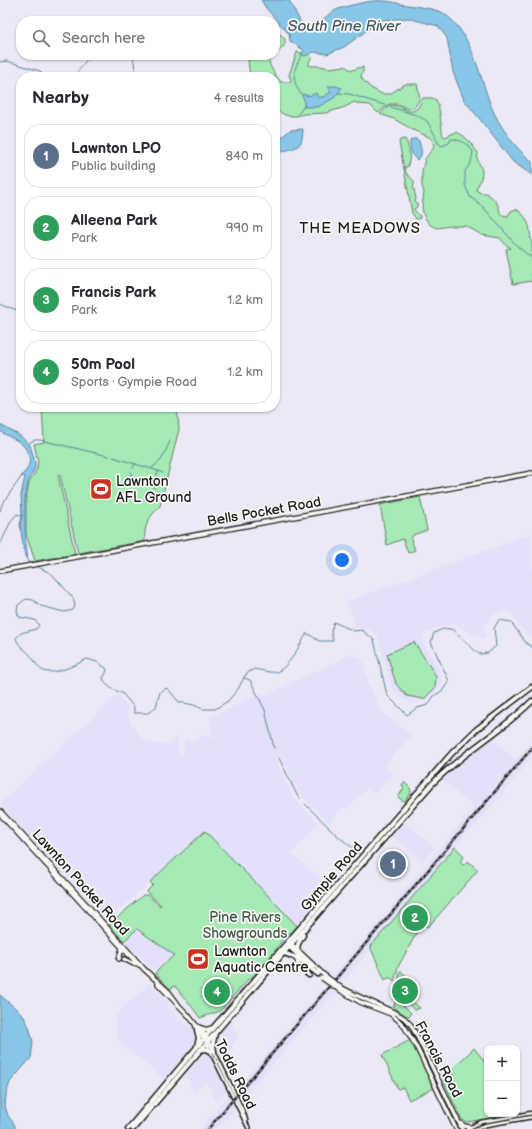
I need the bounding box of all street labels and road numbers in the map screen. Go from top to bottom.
street label: Bells Pocket Road [206,493,322,530]
street label: Lawnton Pocket Road [29,826,133,939]
street label: Gympie Road [297,838,366,914]
street label: Francis Road [411,1018,466,1100]
street label: Todds Road [211,1037,260,1112]

